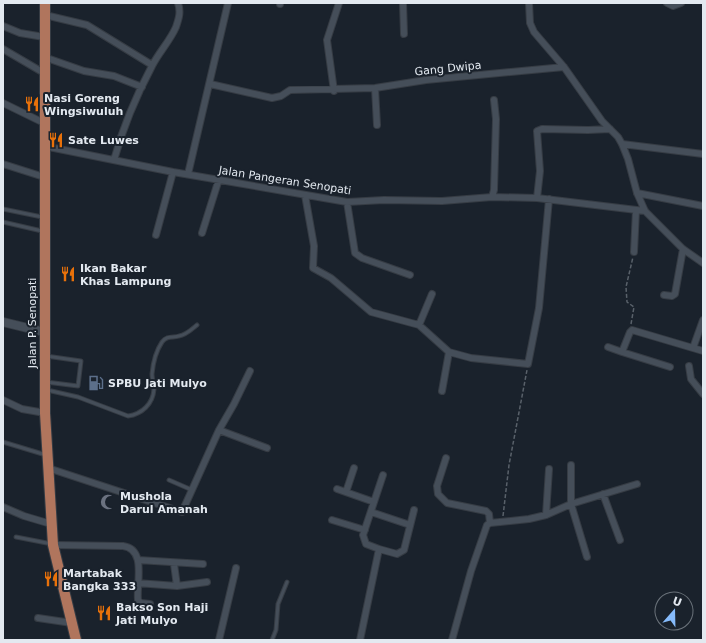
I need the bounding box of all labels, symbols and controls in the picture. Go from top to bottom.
street label: Gang Dwipa [414,59,482,78]
place label: Nasi Goreng Wingsiwuluh [44,92,123,118]
restaurant icon: Nasi Goreng Wingsiwuluh [23,95,41,113]
restaurant icon: Sate Luwes [47,131,65,149]
place label: Sate Luwes [68,134,139,147]
street label: Jalan Pangeran Senopati [217,163,352,197]
place label: Ikan Bakar Khas Lampung [80,262,171,288]
restaurant icon: Ikan Bakar Khas Lampung [59,265,77,283]
street label: Jalan P. Senopati [26,278,39,369]
fuel station icon: SPBU Jati Mulyo [87,374,105,392]
place label: SPBU Jati Mulyo [108,377,207,390]
place label: Mushola Darul Amanah [120,490,208,516]
mosque icon: Mushola Darul Amanah [99,493,117,511]
place label: Martabak Bangka 333 [63,567,136,593]
restaurant icon: Martabak Bangka 333 [42,570,60,588]
north arrow [654,591,694,631]
text: U [671,594,684,610]
place label: Bakso Son Haji Jati Mulyo [115,601,208,627]
restaurant icon: Bakso Son Haji Jati Mulyo [95,604,113,622]

